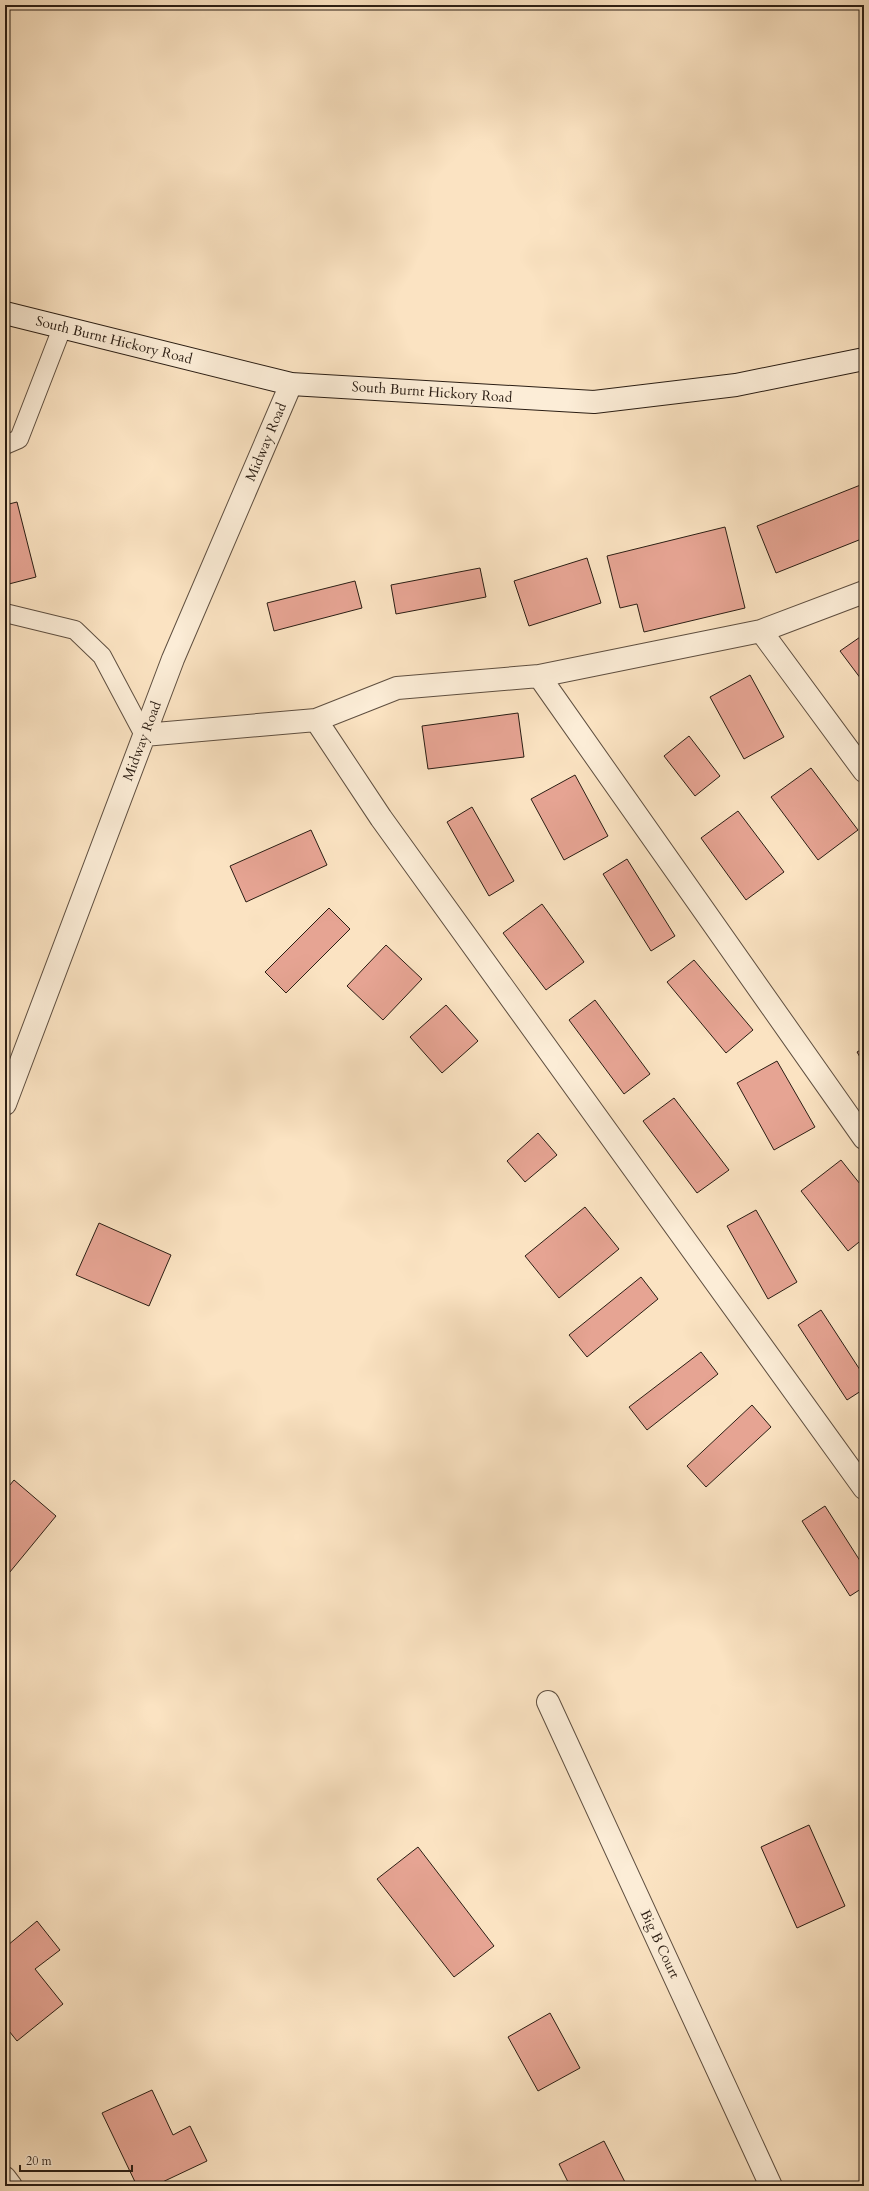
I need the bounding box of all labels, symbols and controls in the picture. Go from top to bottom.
street label: South Burnt Hickory Road [34,311,195,369]
street label: South Burnt Hickory Road [351,377,513,407]
street label: Midway Road [241,399,291,484]
street label: Midway Road [118,698,166,784]
street label: Big B Court [636,1907,684,1982]
scale bar [20,2147,132,2173]
text: 20 m [26,2153,53,2169]

